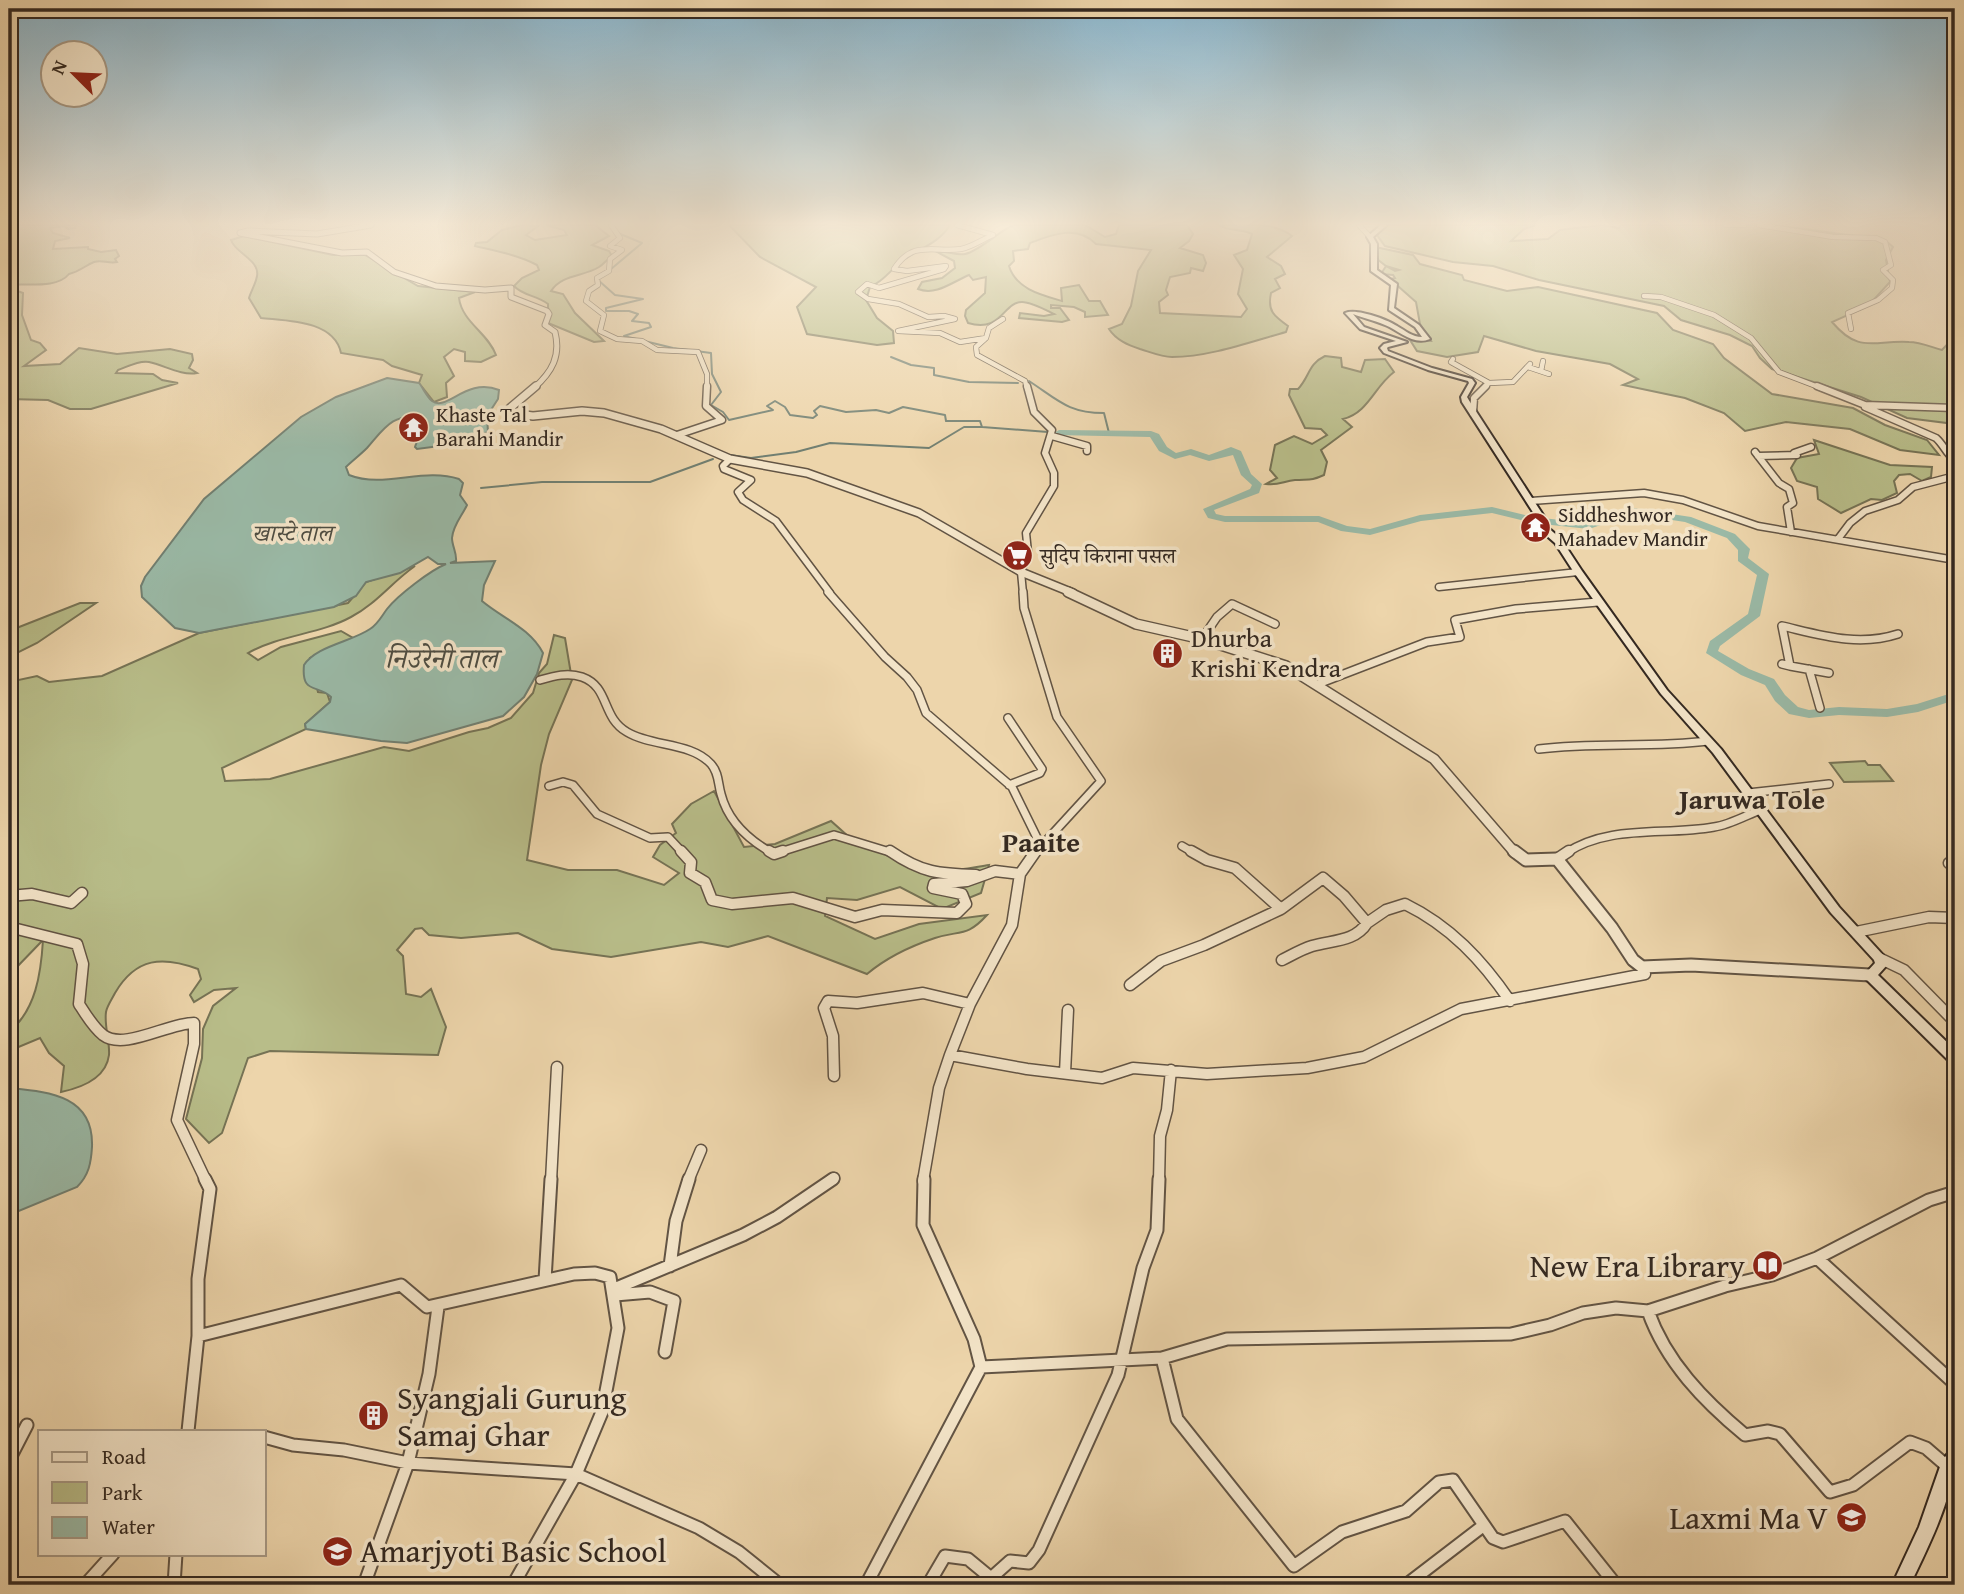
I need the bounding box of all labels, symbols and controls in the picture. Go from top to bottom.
north arrow [38,38,108,108]
text: N [43,55,74,79]
place label: Khaste Tal Barahi Mandir [436,399,564,454]
temple icon: Khaste Tal Barahi Mandir [396,410,430,444]
place label: Siddheshwor Mahadev Mandir [1558,499,1708,554]
temple icon: Siddheshwor Mahadev Mandir [1518,510,1552,544]
water label: खास्टे ताल [252,516,337,549]
supermarket icon: सुदिप किराना पसल [1000,539,1034,573]
place label: सुदिप किराना पसल [1039,540,1177,571]
place label: Dhurba Krishi Kendra [1191,618,1342,687]
building icon: Dhurba Krishi Kendra [1151,636,1185,670]
water label: निउरेनी ताल [385,637,503,678]
district label: Jaruwa Tole [1675,778,1825,819]
district label: Paaite [1002,821,1080,862]
place label: New Era Library [1530,1242,1745,1289]
library icon: New Era Library [1751,1249,1785,1283]
place label: Syangjali Gurung Samaj Ghar [397,1374,626,1458]
building icon: Syangjali Gurung Samaj Ghar [357,1399,391,1433]
legend [38,1430,266,1556]
text: Road [102,1441,147,1472]
text: Park [102,1477,143,1508]
place label: Laxmi Ma V [1669,1494,1828,1541]
school or university icon: Laxmi Ma V [1834,1501,1868,1535]
text: Water [102,1511,155,1542]
place label: Amarjyoti Basic School [360,1527,667,1574]
school or university icon: Amarjyoti Basic School [320,1534,354,1568]

